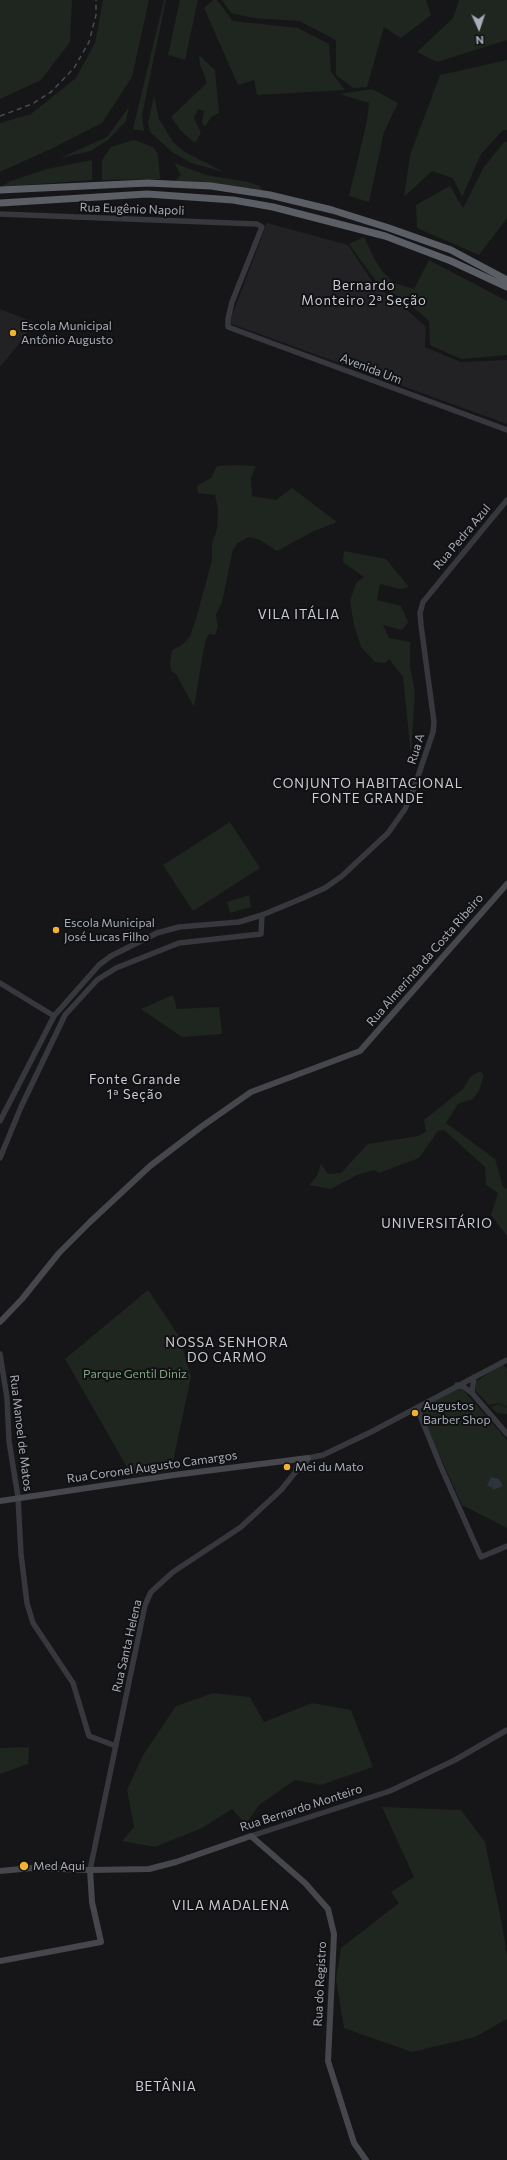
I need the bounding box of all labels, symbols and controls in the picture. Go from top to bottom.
north arrow [459,8,499,48]
text: N [475,34,484,47]
street label: Rua Eugênio Napoli [79,200,185,218]
district label: Bernardo Monteiro 2ª Seção [310,278,418,309]
place label: Escola Municipal Antônio Augusto [21,319,113,347]
marker: Escola Municipal Antônio Augusto [8,328,18,338]
street label: Avenida Um [338,351,404,387]
street label: Rua Pedra Azul [430,501,494,573]
district label: VILA ITÁLIA [258,607,340,623]
street label: Rua A [404,732,428,766]
district label: CONJUNTO HABITACIONAL FONTE GRANDE [273,776,463,807]
street label: Rua Almerinda da Costa Ribeiro [364,891,486,1029]
place label: Escola Municipal José Lucas Filho [64,916,155,944]
marker: Escola Municipal José Lucas Filho [51,925,61,935]
district label: Fonte Grande 1ª Seção [89,1072,181,1103]
district label: UNIVERSITÁRIO [381,1216,493,1232]
district label: NOSSA SENHORA DO CARMO [165,1335,289,1366]
park label: Parque Gentil Diniz [83,1367,187,1381]
street label: Rua Manoel de Matos [7,1374,35,1492]
place label: Augustos Barber Shop [423,1399,491,1427]
marker: Augustos Barber Shop [410,1408,420,1418]
street label: Rua Coronel Augusto Camargos [66,1448,238,1486]
place label: Mei du Mato [295,1460,364,1474]
marker: Mei du Mato [282,1462,292,1472]
street label: Rua Santa Helena [109,1598,145,1694]
street label: Rua Bernardo Monteiro [238,1781,364,1835]
place label: Med Aqui [33,1859,85,1873]
marker: Med Aqui [18,1860,30,1872]
district label: VILA MADALENA [172,1898,290,1914]
street label: Rua do Registro [311,1941,329,2027]
district label: BETÂNIA [135,2079,197,2095]

